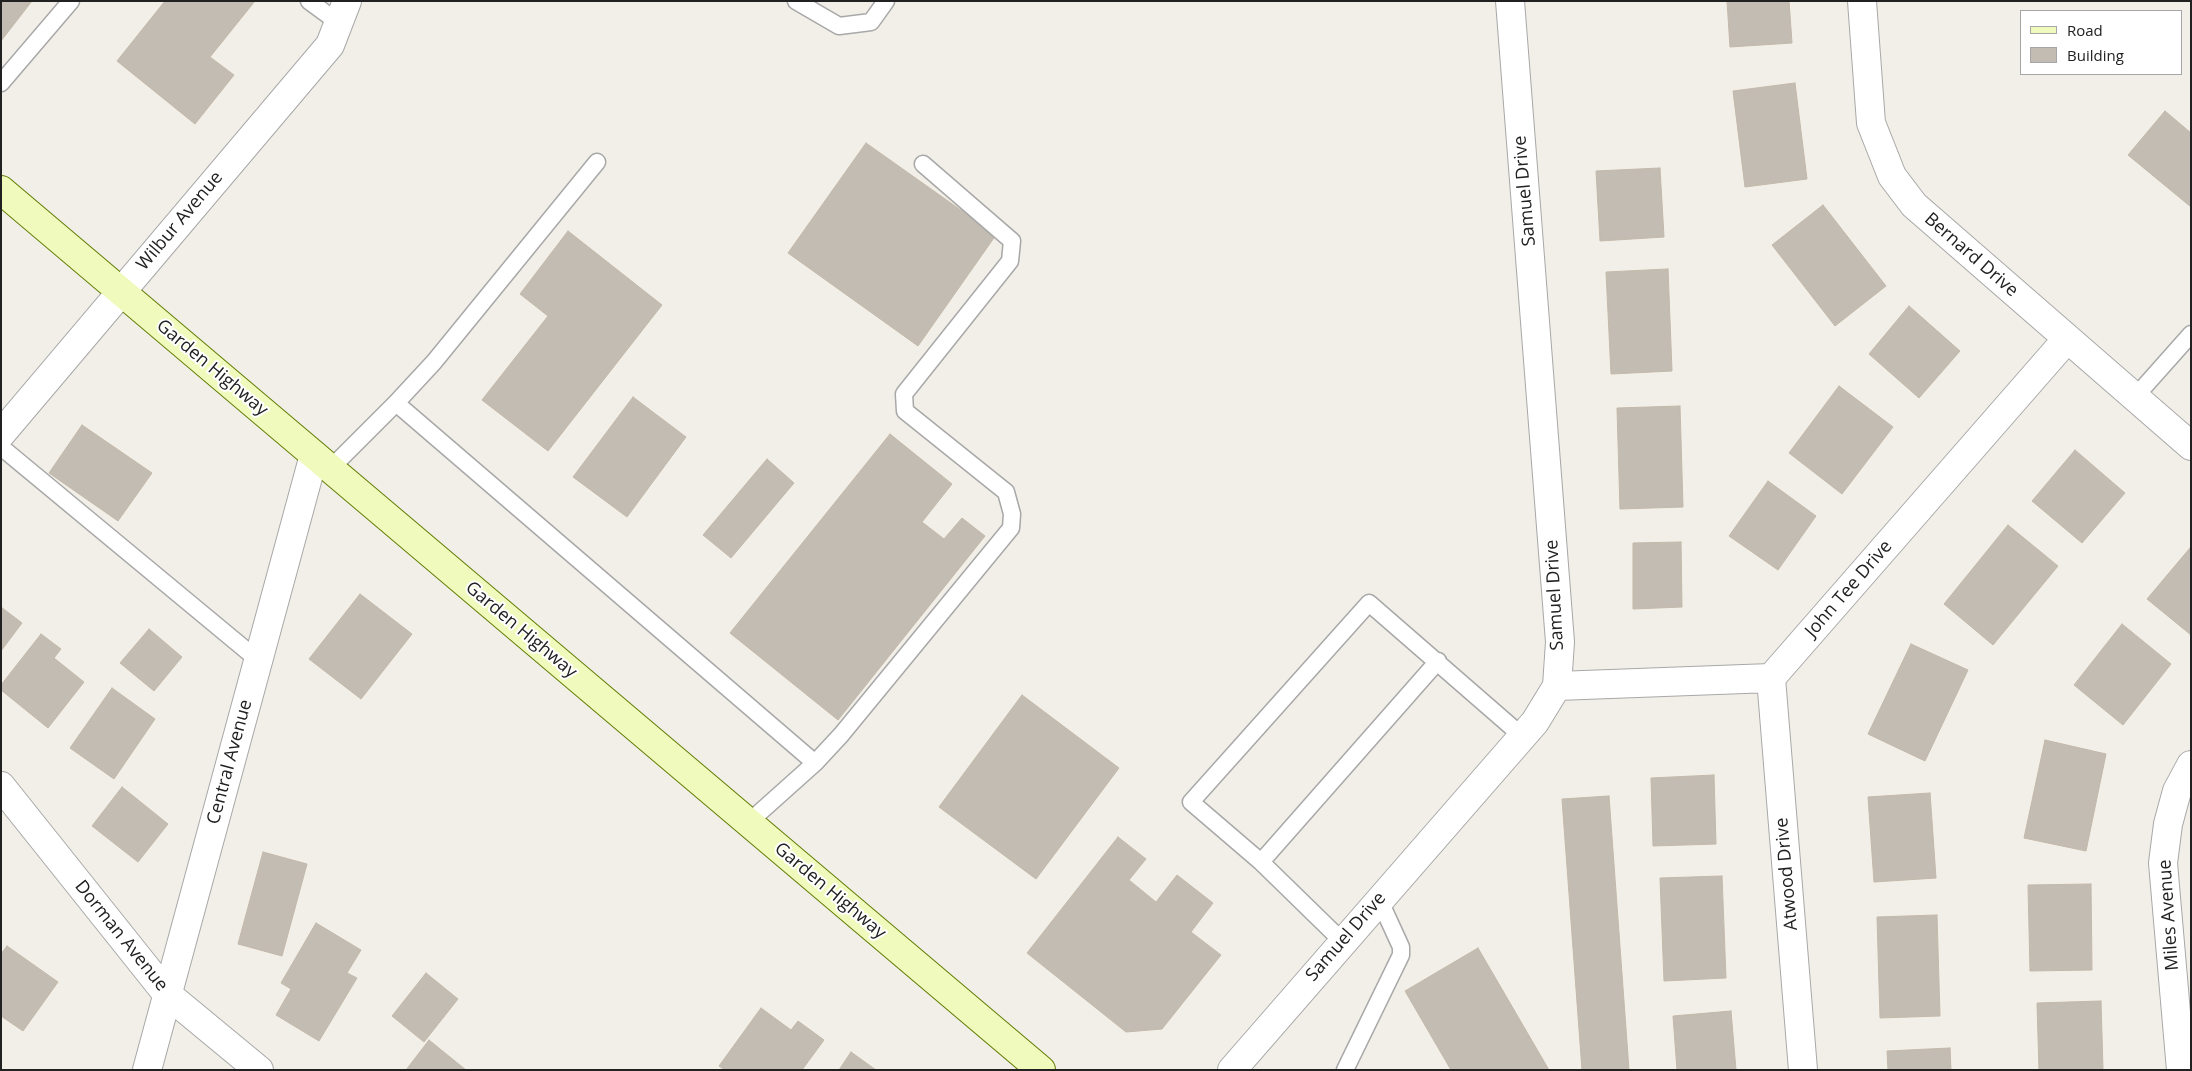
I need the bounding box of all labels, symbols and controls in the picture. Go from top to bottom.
legend [2020,10,2182,75]
text: Road [2067,20,2103,40]
text: Building [2067,45,2124,65]
street label: Samuel Drive [1509,135,1541,247]
street label: Wilbur Avenue [132,167,228,275]
street label: Bernard Drive [1920,208,2022,302]
street label: Garden Highway [152,315,272,421]
street label: John Tee Drive [1801,536,1897,642]
street label: Samuel Drive [1541,539,1569,651]
street label: Garden Highway [461,577,581,683]
street label: Central Avenue [203,697,257,827]
street label: Atwood Drive [1771,817,1803,931]
street label: Garden Highway [770,838,890,944]
street label: Miles Avenue [2154,859,2184,971]
street label: Dorman Avenue [70,876,172,996]
street label: Samuel Drive [1301,888,1391,986]

